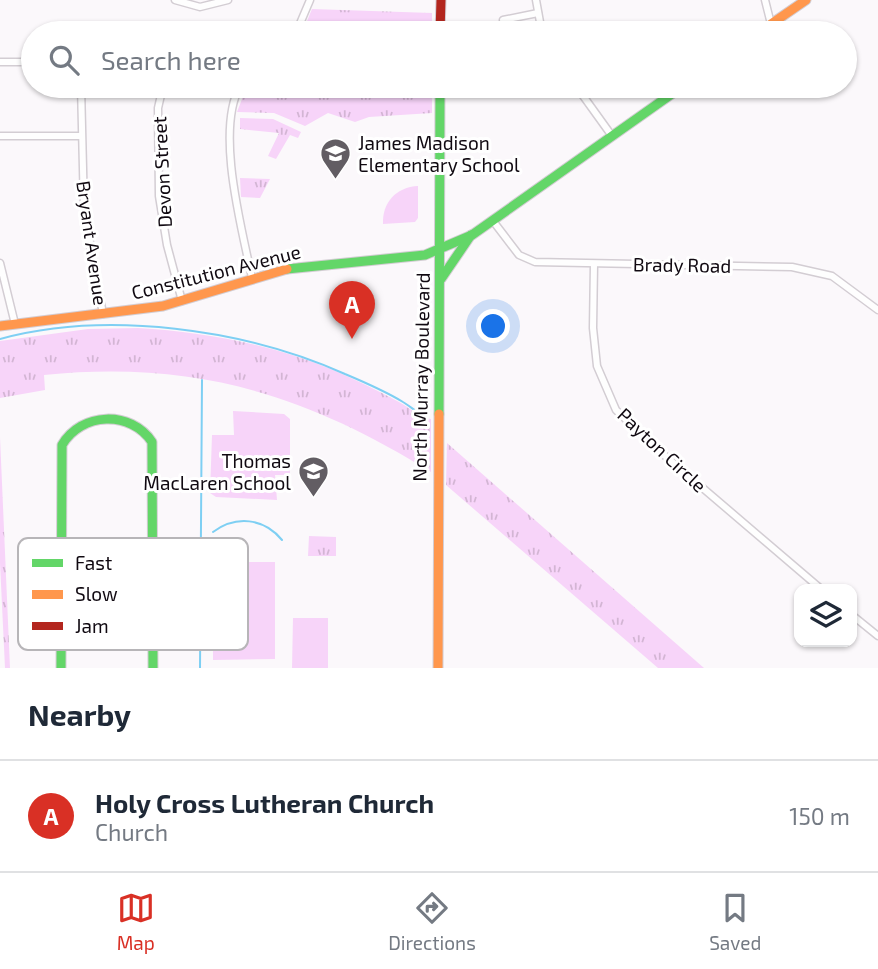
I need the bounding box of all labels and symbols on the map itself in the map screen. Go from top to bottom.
street label: Devon Street [147,116,176,228]
place label: James Madison Elementary School [358,131,520,176]
school or university icon: James Madison Elementary School [318,137,352,181]
street label: Bryant Avenue [72,179,113,307]
street label: Constitution Avenue [129,239,303,304]
street label: Brady Road [633,252,731,277]
street label: North Murray Boulevard [407,272,434,482]
pin: A [329,281,375,339]
your location [476,309,510,343]
street label: Payton Circle [613,403,711,497]
place label: Thomas MacLaren School [143,449,291,494]
school or university icon: Thomas MacLaren School [297,455,331,499]
legend [18,538,248,650]
text: Fast [75,551,112,574]
text: Slow [75,582,118,605]
text: Jam [75,614,109,637]

